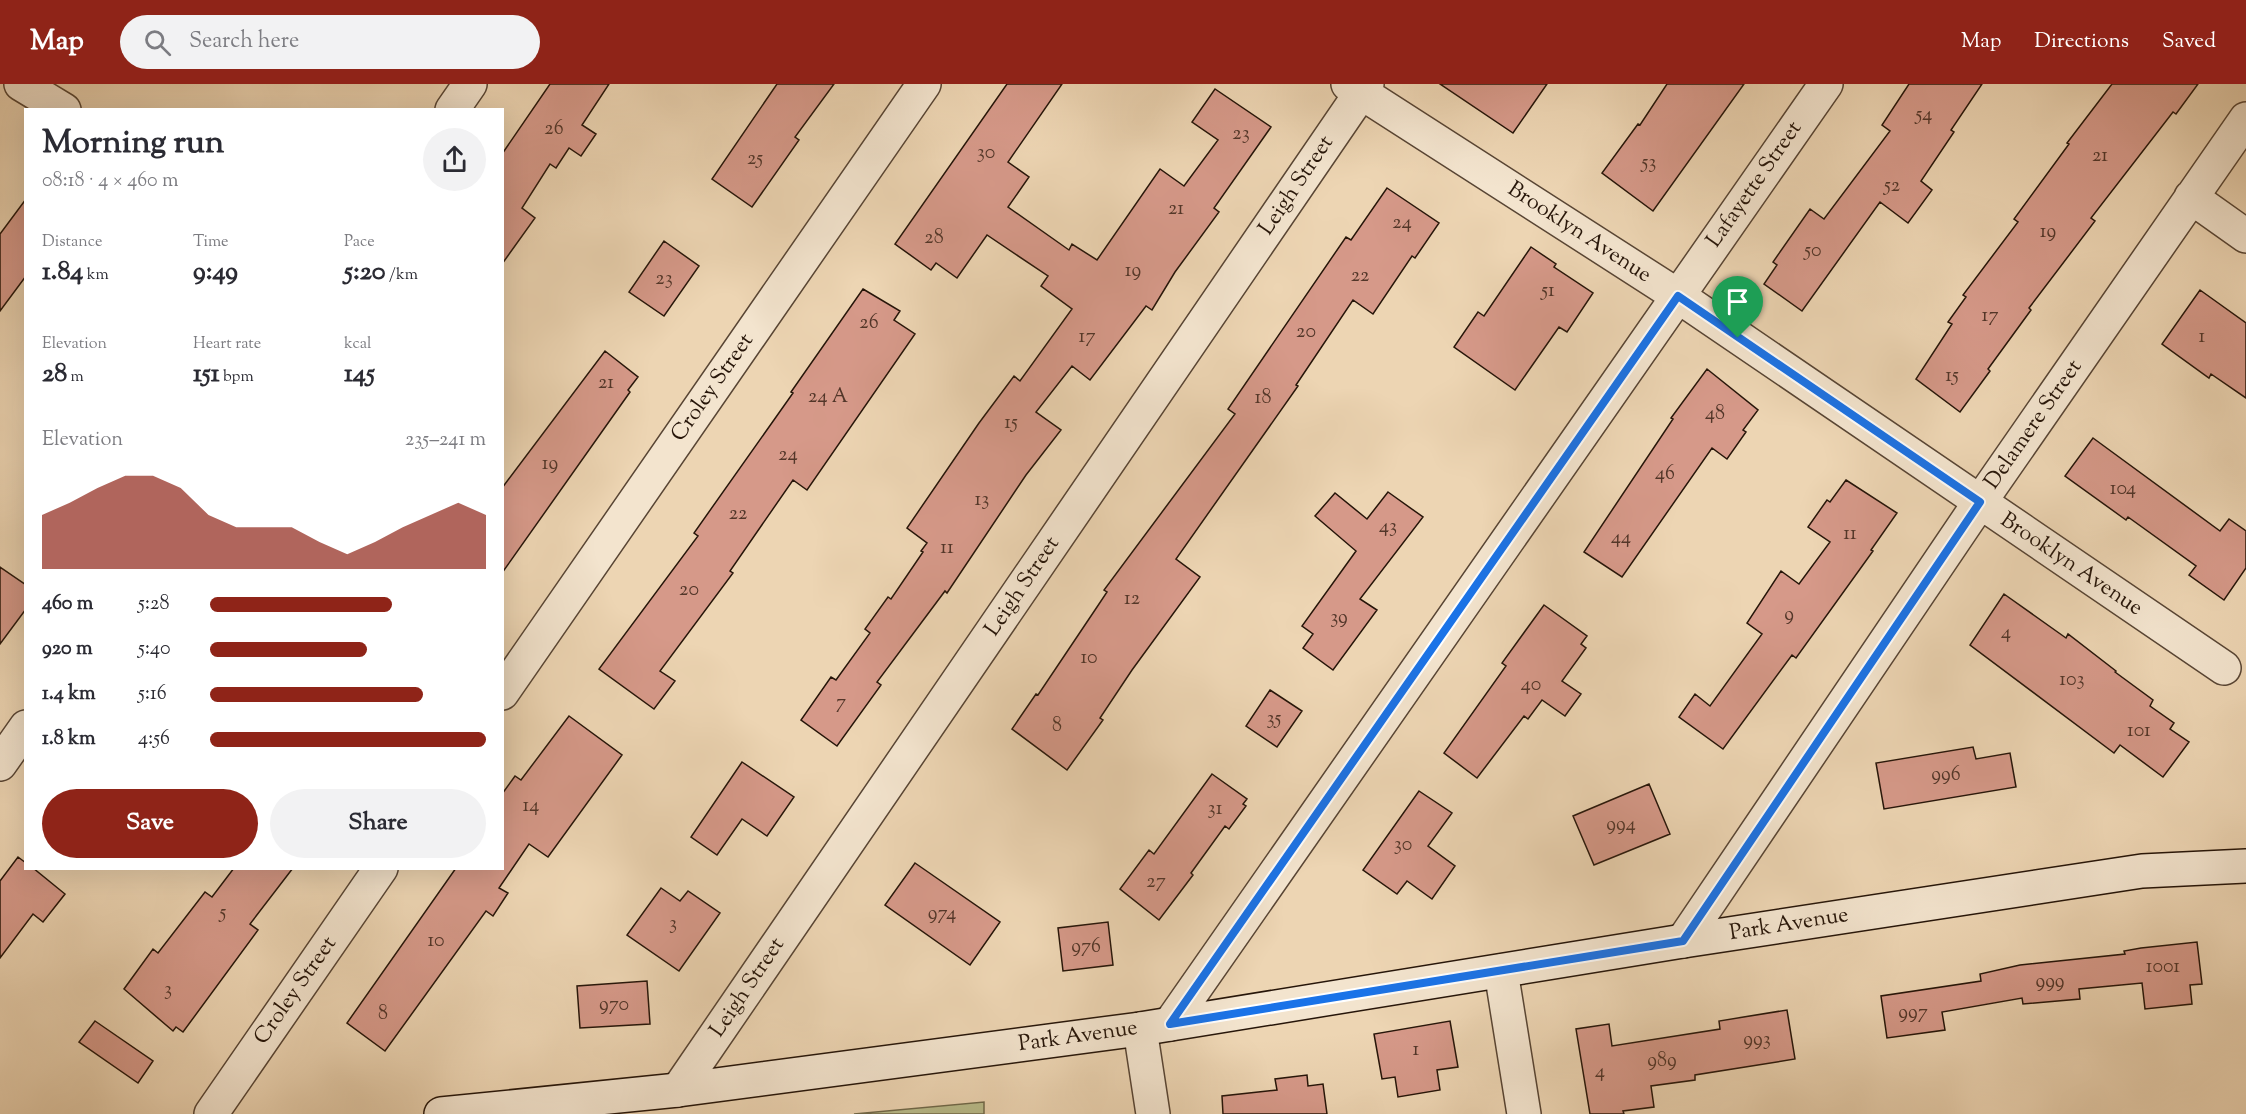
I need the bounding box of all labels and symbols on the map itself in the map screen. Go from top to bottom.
house number: 54 [1915,101,1932,130]
house number: 26 [544,115,564,144]
street label: Lafayette Street [1699,115,1811,255]
house number: 23 [1232,120,1250,149]
street label: Leigh Street [1252,129,1343,243]
house number: 30 [977,139,995,168]
house number: 21 [2092,142,2108,171]
house number: 25 [747,145,763,174]
house number: 53 [1641,149,1656,178]
house number: 52 [1883,172,1900,201]
street label: Brooklyn Avenue [1501,174,1657,292]
house number: 21 [1168,195,1184,224]
house number: 24 [1392,209,1412,238]
house number: 19 [2040,218,2056,247]
house number: 28 [924,224,944,253]
house number: 50 [1803,237,1822,266]
house number: 19 [1125,257,1141,286]
house number: 22 [1351,262,1369,291]
house number: 23 [655,265,673,294]
pin [1712,276,1763,338]
house number: 51 [1540,277,1555,306]
house number: 17 [1982,302,1998,331]
house number: 26 [859,309,879,338]
house number: 20 [1296,318,1316,347]
house number: 17 [1079,323,1095,352]
house number: 1 [2199,323,2206,352]
street label: Croley Street [664,327,762,449]
street label: Delamere Street [1977,353,2091,496]
house number: 15 [1945,362,1959,391]
house number: 21 [598,369,614,398]
house number: 24 A [808,383,848,412]
house number: 18 [1255,384,1271,413]
house number: 48 [1705,400,1725,429]
house number: 15 [1004,409,1018,438]
house number: 24 [778,441,798,470]
house number: 19 [542,450,558,479]
house number: 46 [1655,460,1675,489]
house number: 104 [2110,475,2136,504]
house number: 13 [975,486,989,515]
house number: 22 [729,500,747,529]
street label: Brooklyn Avenue [1993,505,2149,625]
house number: 43 [1379,513,1397,542]
house number: 11 [1843,520,1857,549]
house number: 44 [1611,524,1631,553]
street label: Leigh Street [978,530,1069,644]
house number: 11 [940,534,954,563]
house number: 20 [679,576,699,605]
house number: 12 [1124,585,1140,614]
house number: 9 [1784,601,1794,630]
house number: 39 [1330,604,1348,633]
house number: 4 [2001,619,2011,648]
house number: 10 [1080,644,1098,673]
house number: 103 [2059,666,2085,695]
house number: 40 [1521,671,1541,700]
house number: 7 [836,689,846,718]
house number: 35 [1267,705,1282,734]
house number: 8 [1052,712,1062,741]
house number: 101 [2127,717,2151,746]
house number: 996 [1931,761,1961,790]
house number: 14 [523,792,539,821]
house number: 31 [1208,795,1223,824]
house number: 994 [1606,811,1636,840]
house number: 30 [1394,831,1412,860]
house number: 27 [1146,868,1166,897]
house number: 5 [219,899,227,928]
house number: 974 [928,900,956,929]
street label: Park Avenue [1727,900,1851,950]
house number: 3 [669,910,677,939]
house number: 10 [427,927,445,956]
street label: Croley Street [247,930,345,1052]
street label: Leigh Street [703,931,794,1045]
house number: 976 [1071,933,1101,962]
house number: 1001 [2146,953,2180,982]
house number: 999 [2035,968,2065,997]
house number: 3 [164,976,172,1005]
house number: 970 [599,991,629,1020]
house number: 997 [1898,999,1928,1028]
house number: 8 [378,1000,388,1029]
street label: Park Avenue [1016,1013,1140,1061]
house number: 993 [1743,1026,1771,1055]
house number: 1 [1413,1036,1420,1065]
house number: 989 [1647,1047,1677,1076]
house number: 4 [1595,1058,1605,1087]

